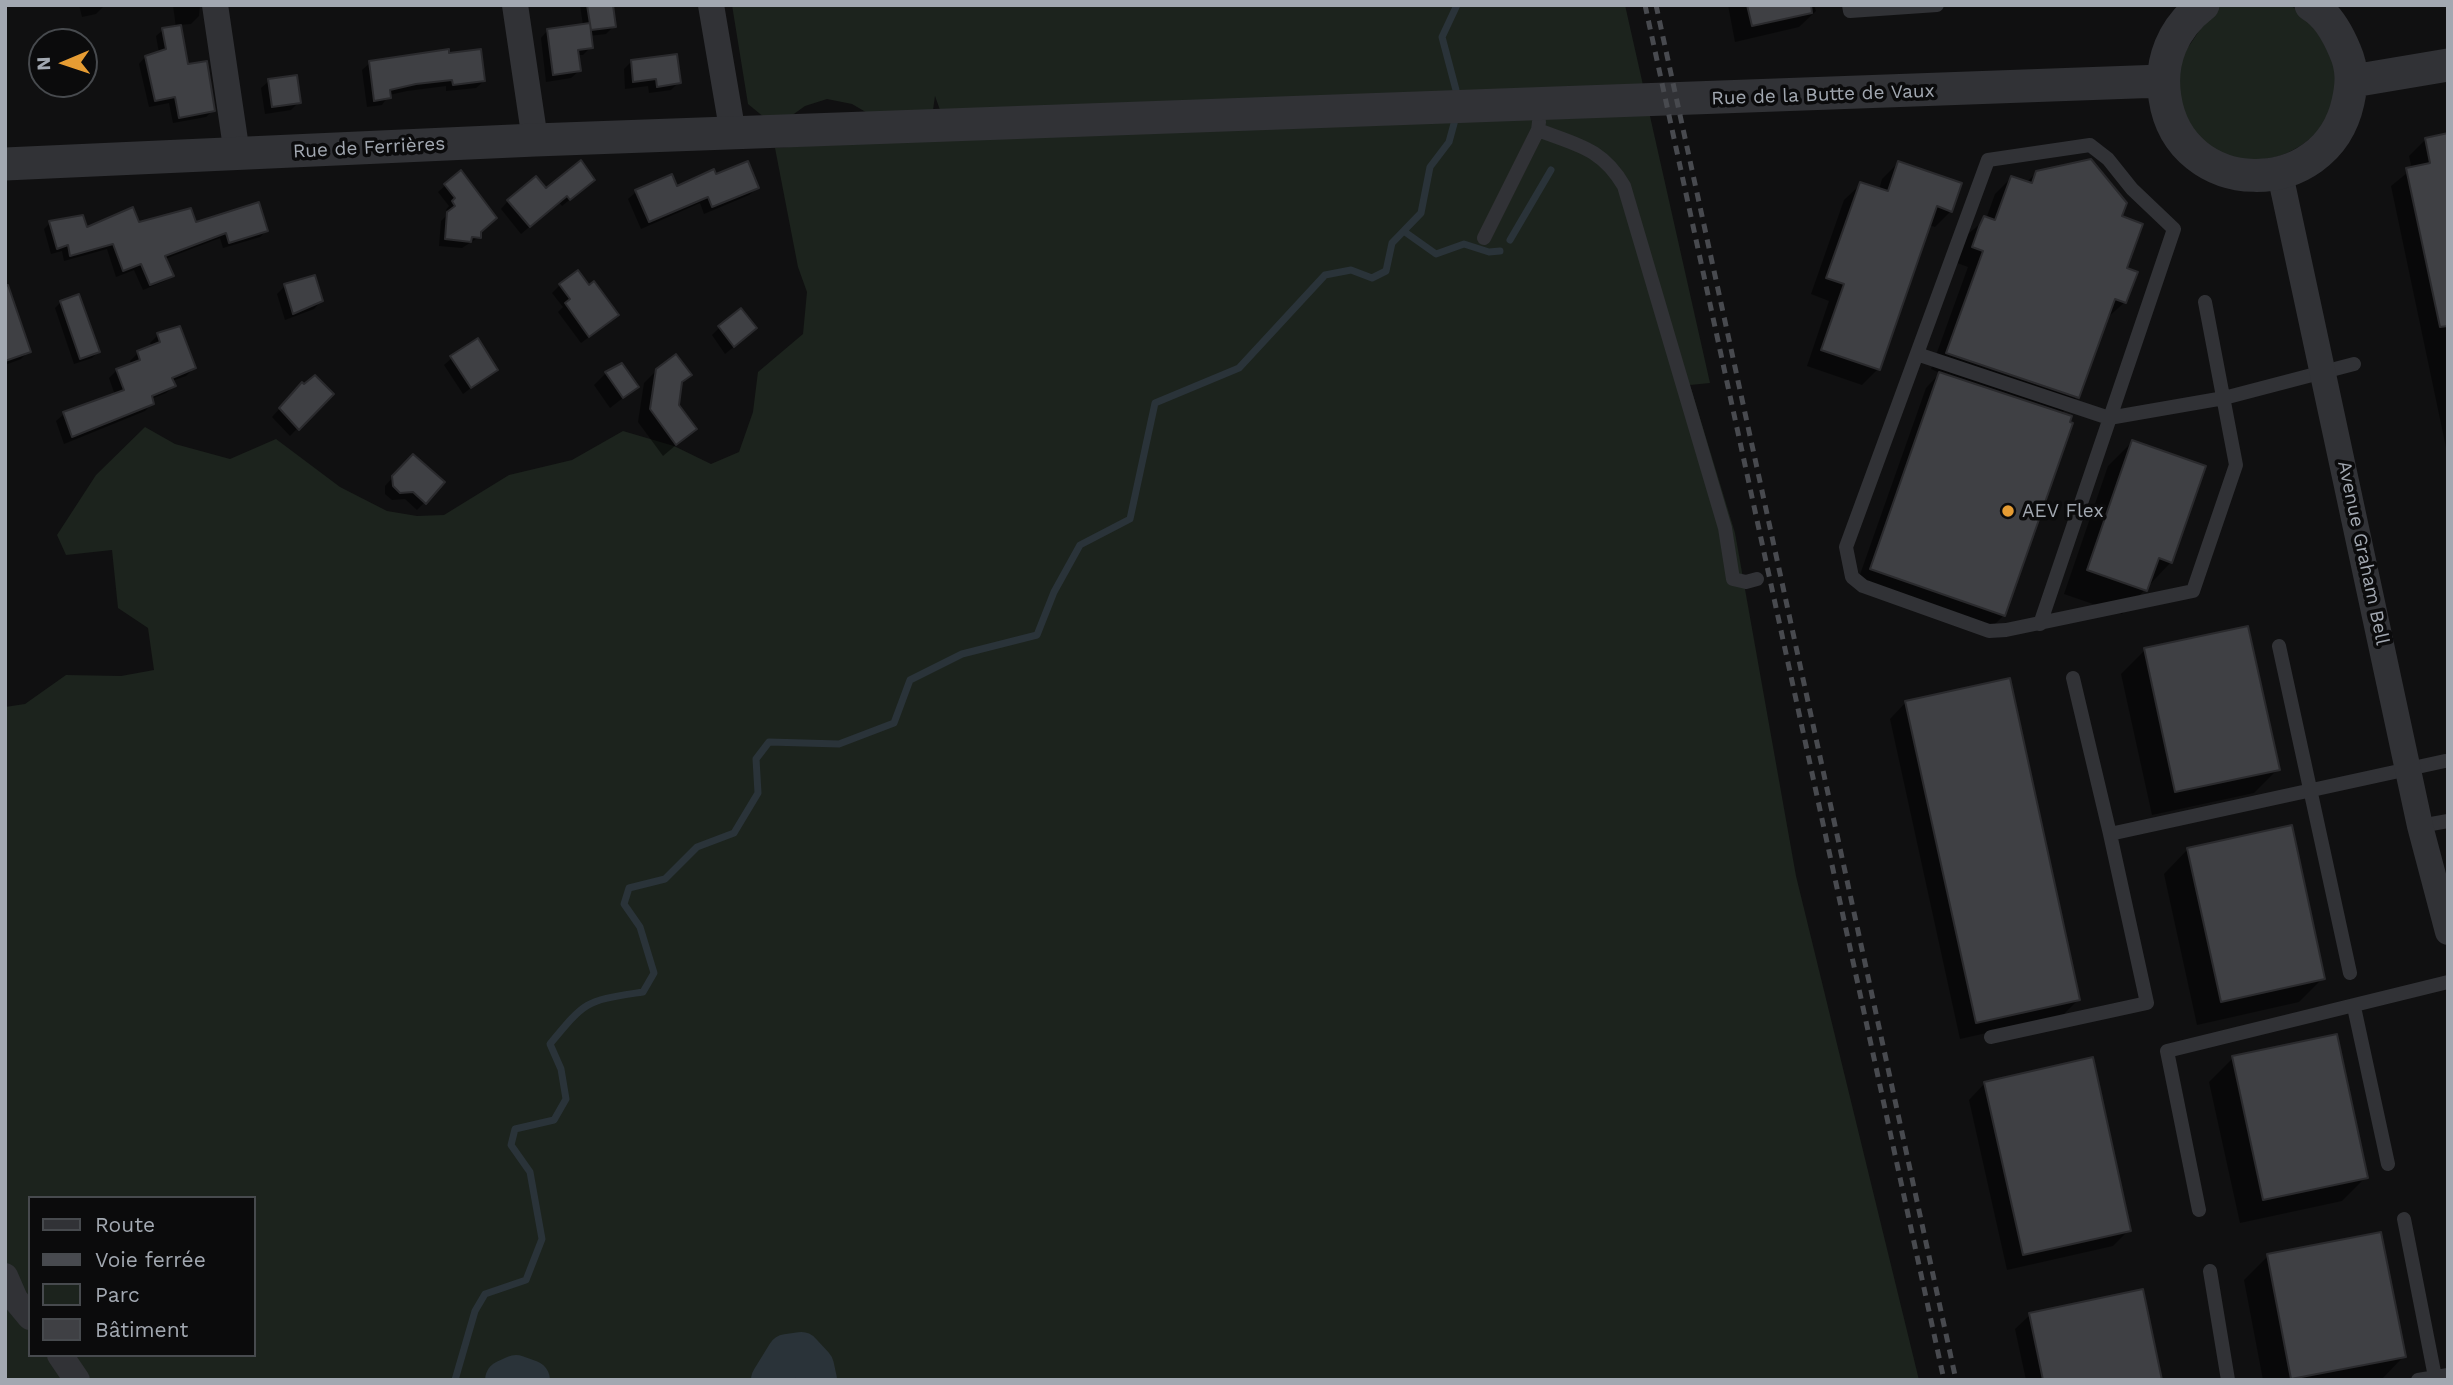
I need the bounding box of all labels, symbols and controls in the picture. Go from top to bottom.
north arrow [28,28,98,98]
text: N [32,56,55,71]
street label: Rue de la Butte de Vaux [1711,80,1935,110]
street label: Rue de Ferrières [292,133,446,163]
street label: Avenue Graham Bell [2332,459,2394,647]
place label: AEV Flex [2022,500,2104,522]
marker: AEV Flex [2000,503,2016,519]
legend [28,1196,256,1357]
text: Route [95,1212,155,1237]
text: Voie ferrée [95,1247,206,1272]
text: Parc [95,1282,140,1307]
text: Bâtiment [95,1317,188,1342]

